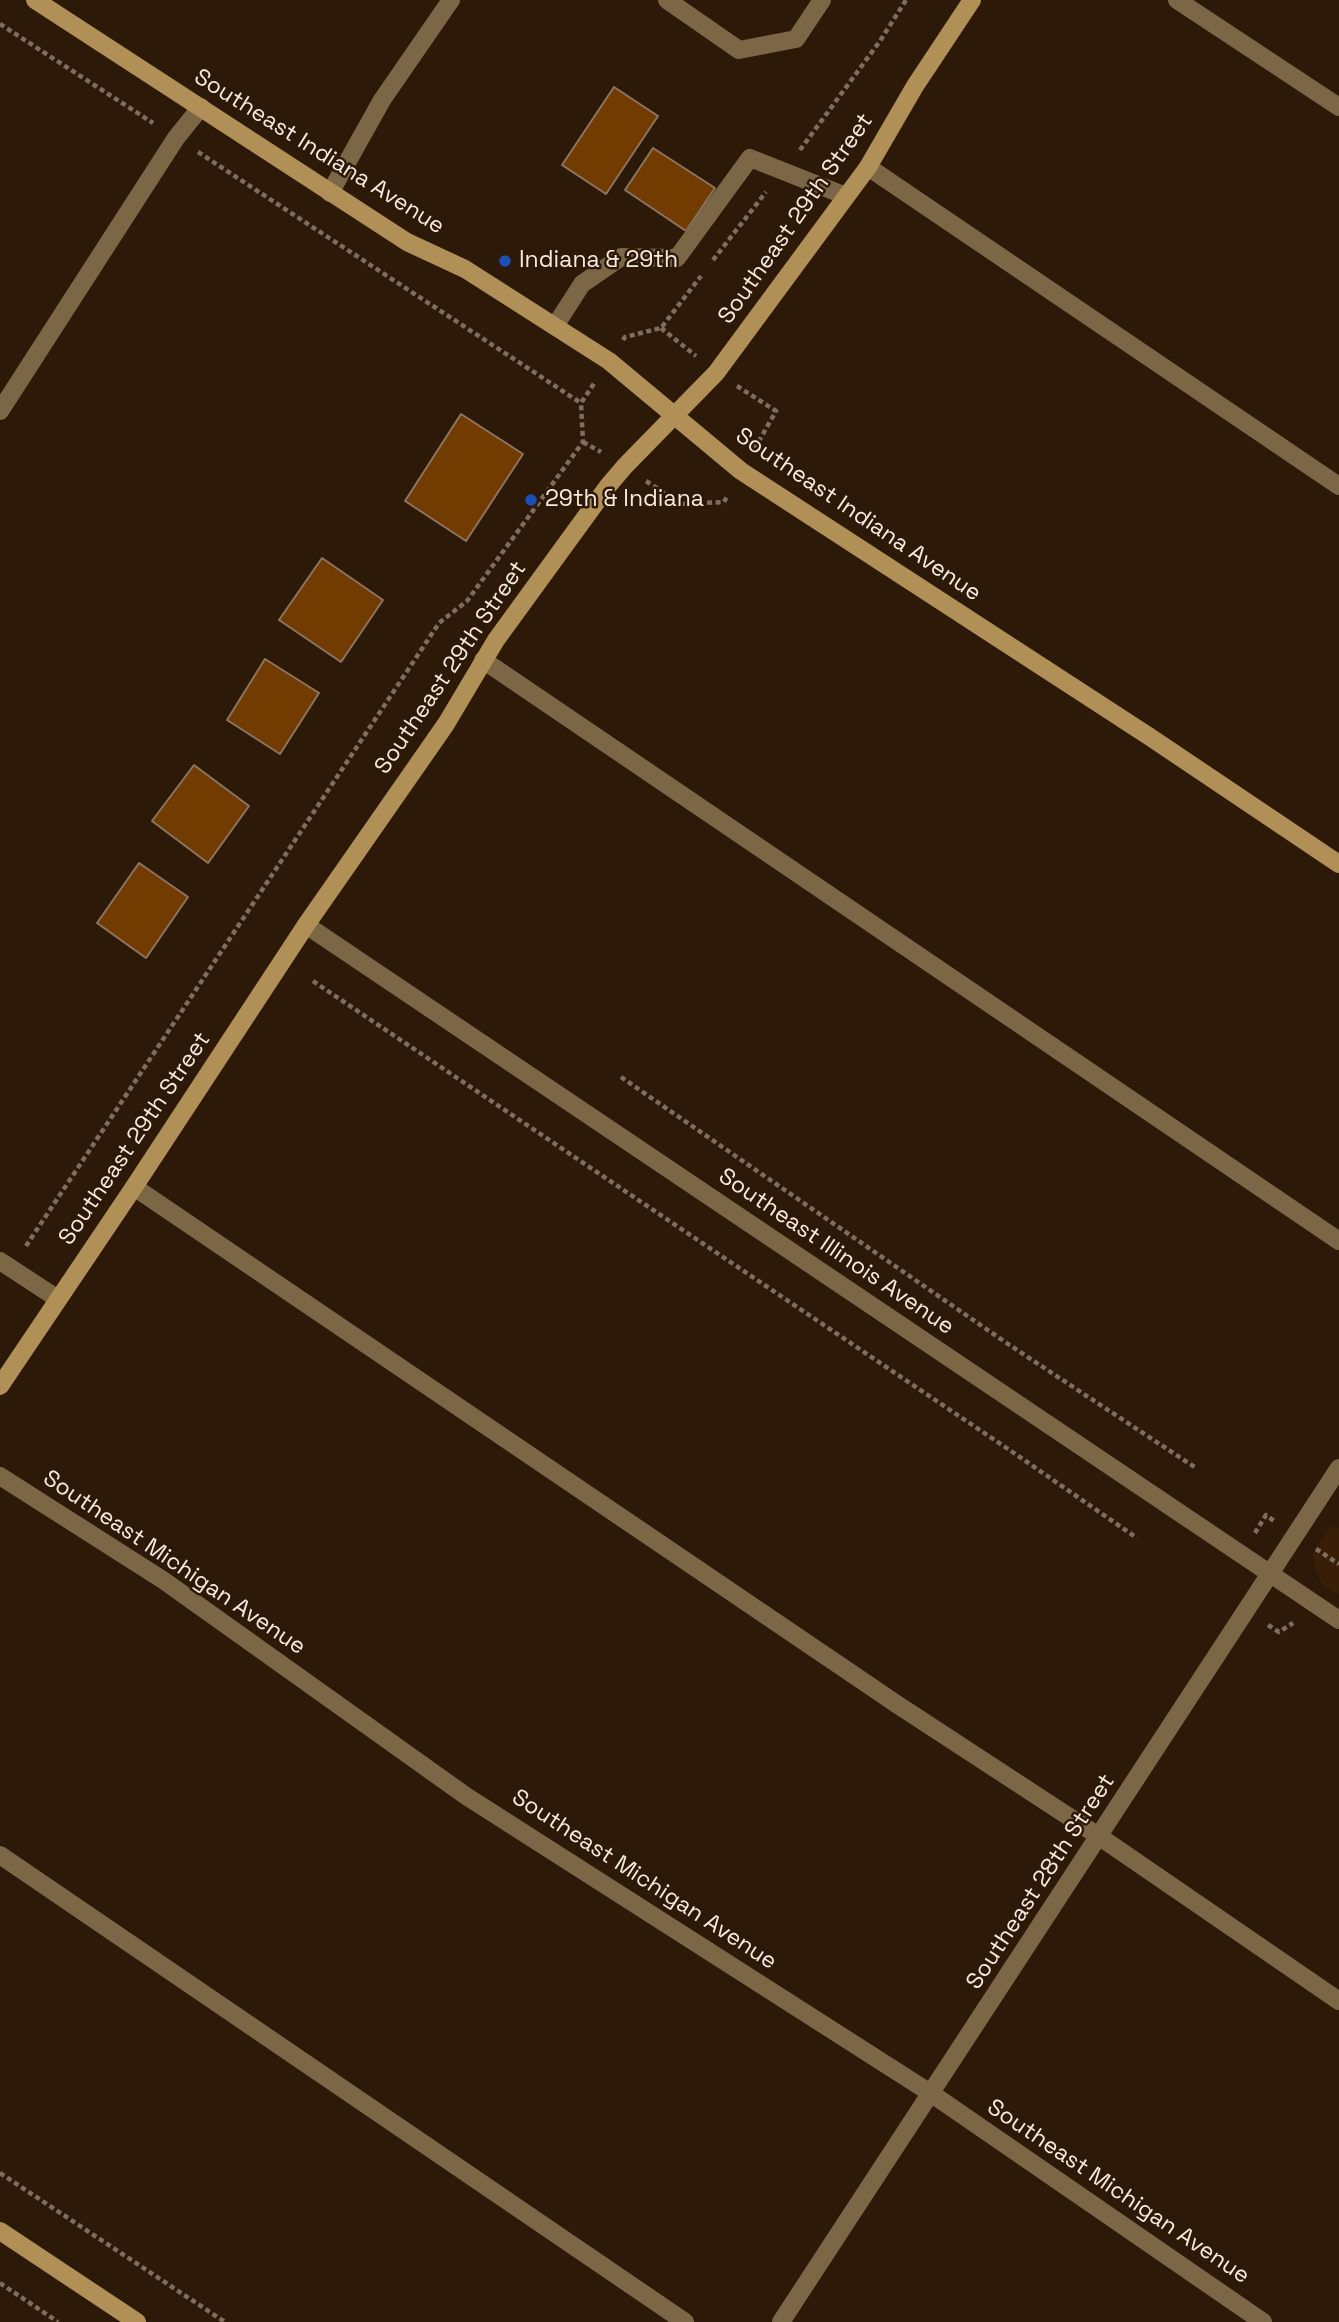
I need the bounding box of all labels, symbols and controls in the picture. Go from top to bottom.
street label: Southeast Indiana Avenue [189,63,449,241]
street label: Southeast 29th Street [713,108,879,330]
place label: Indiana & 29th [519,247,678,275]
marker: Indiana & 29th [497,253,513,269]
street label: Southeast Indiana Avenue [730,422,986,608]
place label: 29th & Indiana [545,486,704,514]
marker: 29th & Indiana [523,492,539,508]
street label: Southeast 29th Street [369,556,533,780]
street label: Southeast 29th Street [53,1027,217,1251]
street label: Southeast Illinois Avenue [713,1163,959,1341]
street label: Southeast Michigan Avenue [38,1465,310,1661]
street label: Southeast 28th Street [961,1769,1121,1995]
street label: Southeast Michigan Avenue [506,1784,782,1976]
street label: Southeast Michigan Avenue [982,2094,1254,2290]

